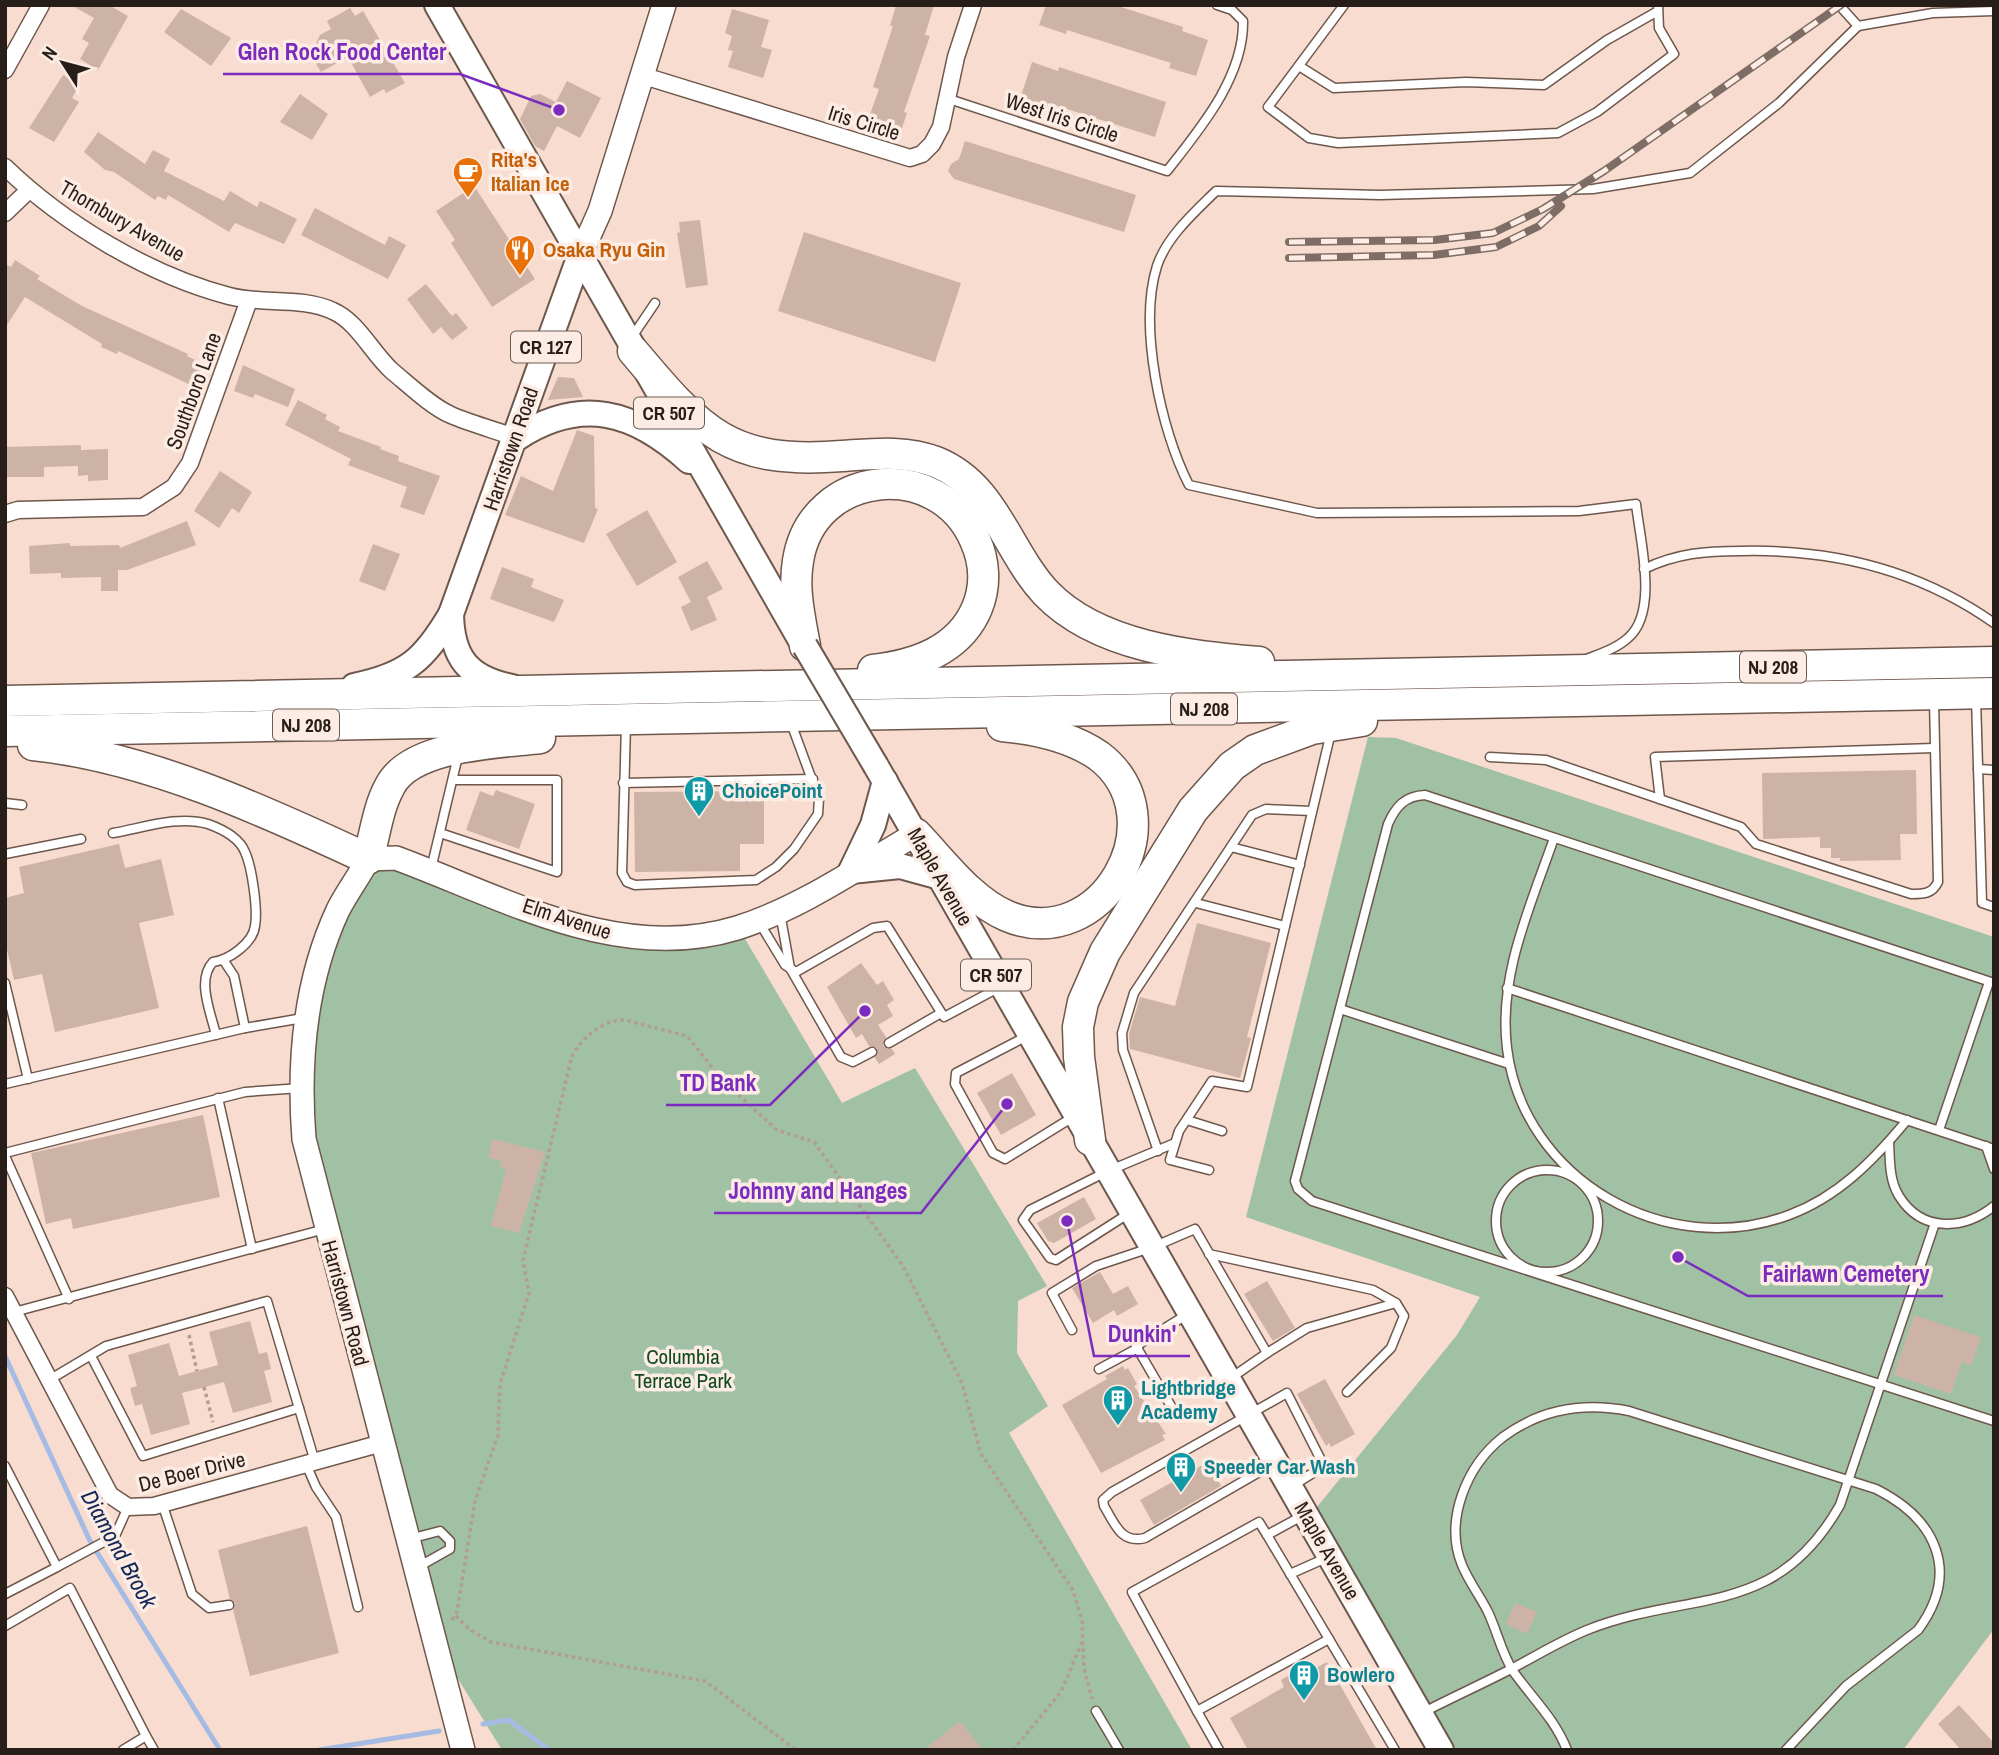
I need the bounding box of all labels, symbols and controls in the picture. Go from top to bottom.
north arrow [28,28,98,98]
callout: Glen Rock Food Center [223,30,460,74]
text: Glen Rock Food Center [238,36,447,67]
text: N [35,41,63,65]
street label: West Iris Circle [1002,86,1122,149]
street label: Iris Circle [825,98,904,147]
place label: Rita's Italian Ice [491,145,570,198]
cafe icon: Rita's Italian Ice [451,155,485,199]
street label: Thornbury Avenue [54,173,190,268]
restaurant icon: Osaka Ryu Gin [503,233,537,277]
place label: Osaka Ryu Gin [543,235,666,264]
street label: Southboro Lane [159,328,228,453]
road number: CR 127 [511,332,581,362]
street label: Harristown Road [476,383,545,515]
road number: CR 507 [634,398,704,428]
road number: NJ 208 [1740,652,1806,682]
road number: NJ 208 [1171,694,1237,724]
road number: NJ 208 [273,710,339,740]
building icon: ChoicePoint [682,774,716,818]
place label: ChoicePoint [722,776,823,805]
street label: Maple Avenue [901,822,980,931]
street label: Elm Avenue [519,891,615,946]
road number: CR 507 [961,959,1031,990]
callout: TD Bank [666,1061,770,1105]
text: TD Bank [680,1067,757,1098]
callout: Johnny and Hanges [714,1169,921,1213]
text: Johnny and Hanges [728,1175,908,1206]
street label: Harristown Road [315,1237,376,1369]
callout: Fairlawn Cemetery [1748,1252,1943,1296]
text: Fairlawn Cemetery [1763,1258,1930,1289]
callout: Dunkin' [1094,1312,1190,1356]
text: Dunkin' [1108,1318,1176,1349]
park label: Columbia Terrace Park [634,1342,732,1395]
place label: Lightbridge Academy [1141,1373,1236,1426]
building icon: Lightbridge Academy [1101,1383,1135,1427]
street label: De Boer Drive [135,1444,248,1499]
building icon: Speeder Car Wash [1164,1450,1198,1494]
place label: Speeder Car Wash [1204,1452,1356,1481]
water label: Diamond Brook [74,1484,166,1615]
street label: Maple Avenue [1288,1496,1367,1605]
building icon: Bowlero [1287,1658,1321,1702]
place label: Bowlero [1327,1660,1395,1689]

